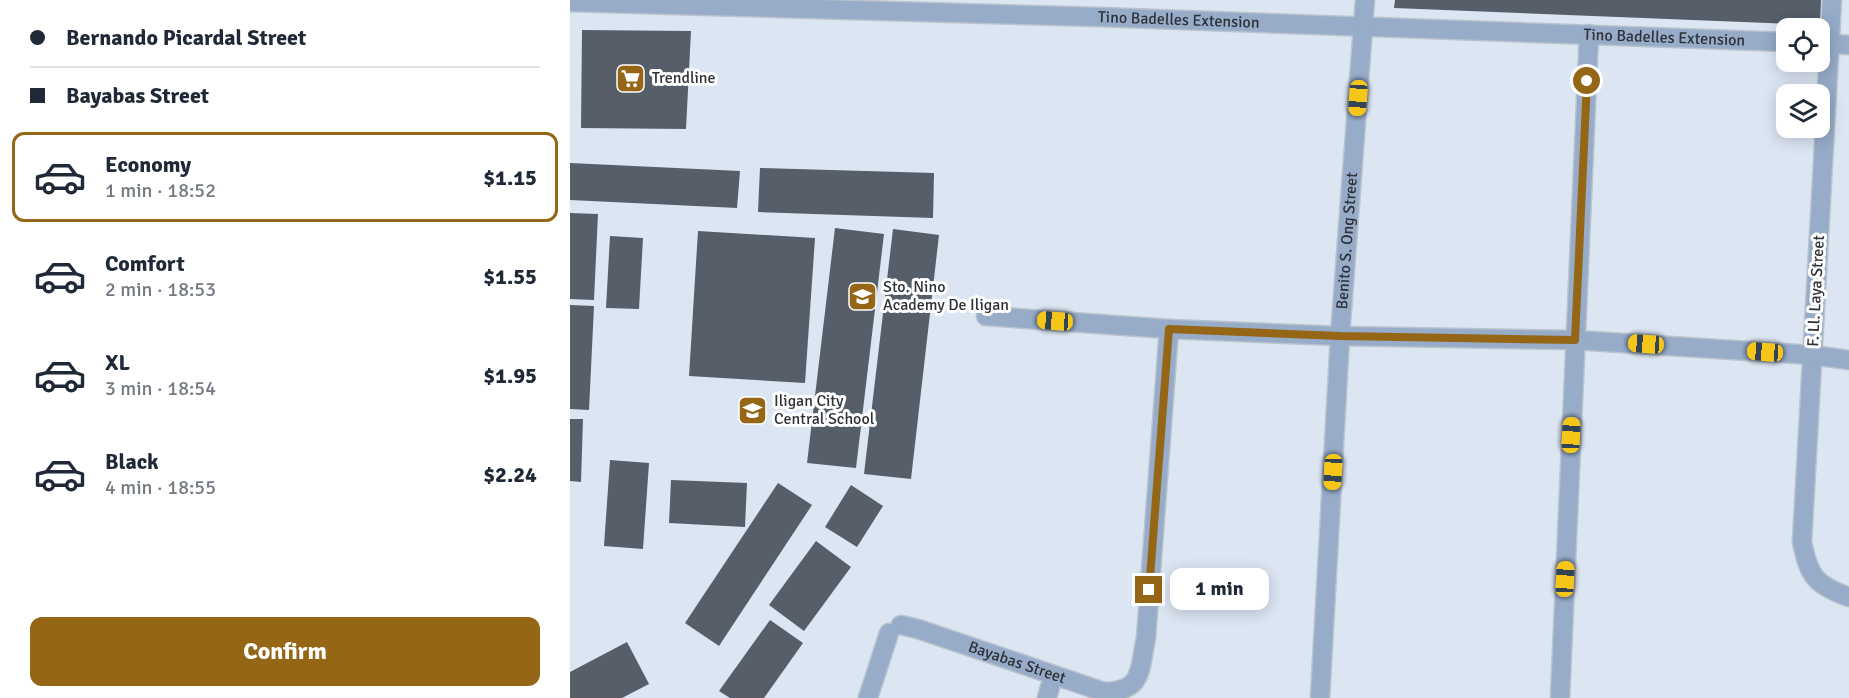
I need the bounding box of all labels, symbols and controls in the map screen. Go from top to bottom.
street label: Tino Badelles Extension [1098,7,1260,33]
map controls [1776,18,1830,138]
button: locate [1776,18,1830,72]
text: Bernando Picardal Street [66,24,306,51]
street label: Tino Badelles Extension [1583,25,1746,51]
supermarket icon: Trendline [615,62,647,94]
route start [1573,67,1600,94]
place label: Trendline [652,68,716,88]
car [1348,79,1368,117]
text: Bayabas Street [66,82,209,109]
button: layers [1776,84,1830,138]
icon: car [33,150,87,204]
text: Economy [105,151,191,178]
text: $1.15 [483,164,537,191]
street label: Benito S. Ong Street [1332,171,1362,310]
text: 1 min · 18:52 [105,178,216,203]
street label: F. Ll. Laya Street [1803,234,1829,347]
icon: car [33,249,87,303]
text: Comfort [105,250,185,277]
text: $1.55 [483,263,537,290]
text: 2 min · 18:53 [105,277,216,302]
place label: Sto. Nino Academy De Iligan [883,277,1009,315]
school or university icon: Sto. Nino Academy De Iligan [846,280,878,312]
car [1036,311,1074,331]
car [1627,334,1665,354]
car [1746,342,1784,362]
icon: car [33,348,87,402]
text: XL [105,349,130,376]
text: $1.95 [483,362,537,389]
text: 3 min · 18:54 [105,376,216,401]
place label: Iligan City Central School [774,391,875,429]
school or university icon: Iligan City Central School [737,394,769,426]
car [1561,417,1581,453]
icon: car [33,447,87,501]
text: Black [105,448,159,475]
car [1323,454,1343,490]
text: $2.24 [483,461,537,488]
text: 4 min · 18:55 [105,475,216,500]
car [1555,561,1575,597]
callout: 1 min [1170,569,1269,611]
route end [1135,576,1162,603]
text: 1 min [1195,576,1244,601]
button: Confirm [30,617,540,686]
street label: Bayabas Street [966,637,1069,688]

